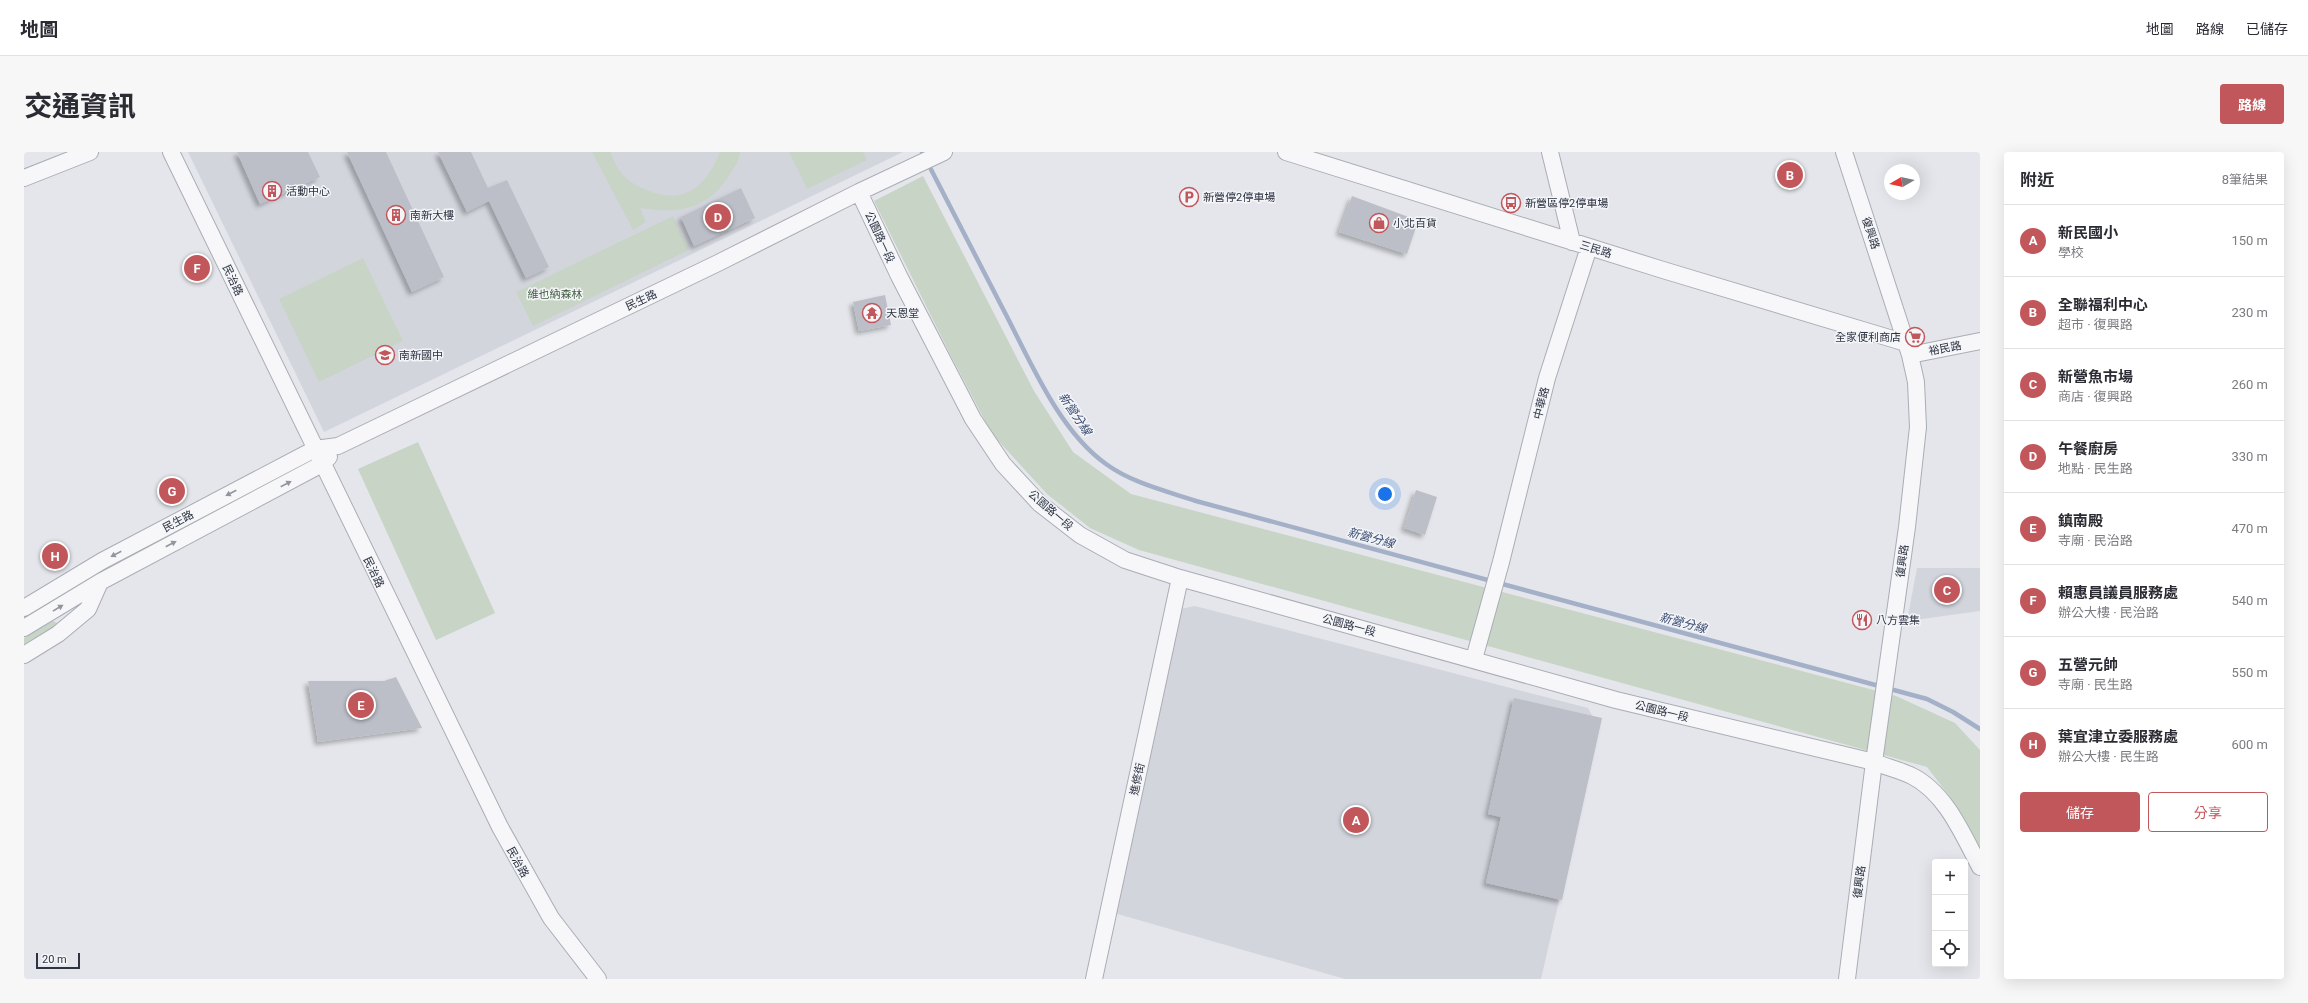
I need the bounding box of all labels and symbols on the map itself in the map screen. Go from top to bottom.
pin: B [1777,160,1803,190]
north arrow [1884,164,1920,200]
building icon: 活動中心 [261,180,283,202]
place label: 活動中心 [286,185,330,198]
parking icon: 新營停2停車場 [1178,186,1200,208]
place label: 新營停2停車場 [1203,191,1275,204]
bus stop icon: 新營區停2停車場 [1500,192,1522,214]
place label: 新營區停2停車場 [1525,197,1608,210]
pin: D [705,202,731,232]
building icon: 南新大樓 [385,204,407,226]
place label: 南新大樓 [410,209,454,222]
street label: 公園路一段 [862,210,897,265]
shop icon: 小北百貨 [1368,212,1390,234]
street label: 復興路 [1859,215,1882,251]
place label: 小北百貨 [1393,217,1437,230]
street label: 三民路 [1578,238,1614,261]
pin: F [184,253,210,283]
street label: 民治路 [220,263,245,298]
park label: 維也納森林 [528,288,583,301]
street label: 民生路 [624,288,659,313]
temple icon: 天恩堂 [861,302,883,324]
place label: 天恩堂 [886,307,919,320]
supermarket icon: 全家便利商店 [1904,326,1926,348]
place label: 全家便利商店 [1835,331,1901,344]
street label: 裕民路 [1928,339,1963,358]
school or university icon: 南新國中 [374,344,396,366]
place label: 南新國中 [399,349,443,362]
street label: 中華路 [1531,386,1552,421]
water label: 新營分線 [1056,390,1095,439]
pin: G [159,476,185,506]
one-way arrow [280,480,292,487]
your location [1375,484,1395,504]
street label: 公園路一段 [1026,487,1076,533]
one-way arrow [225,490,236,496]
street label: 民生路 [161,508,196,535]
water label: 新營分線 [1346,525,1398,551]
pin: H [42,541,68,571]
one-way arrow [165,541,177,548]
street label: 復興路 [1894,544,1911,578]
one-way arrow [110,551,122,557]
street label: 民治路 [360,555,387,590]
pin: C [1934,575,1960,605]
one-way arrow [52,604,63,611]
restaurant icon: 八方雲集 [1851,609,1873,631]
water label: 新營分線 [1658,610,1710,636]
street label: 公園路一段 [1321,612,1377,639]
place label: 八方雲集 [1876,614,1920,627]
pin: E [348,690,374,720]
street label: 公園路一段 [1634,699,1690,724]
street label: 進修街 [1128,762,1147,797]
pin: A [1343,805,1369,835]
street label: 民治路 [504,845,531,880]
street label: 復興路 [1851,865,1868,899]
scale bar [36,951,80,970]

